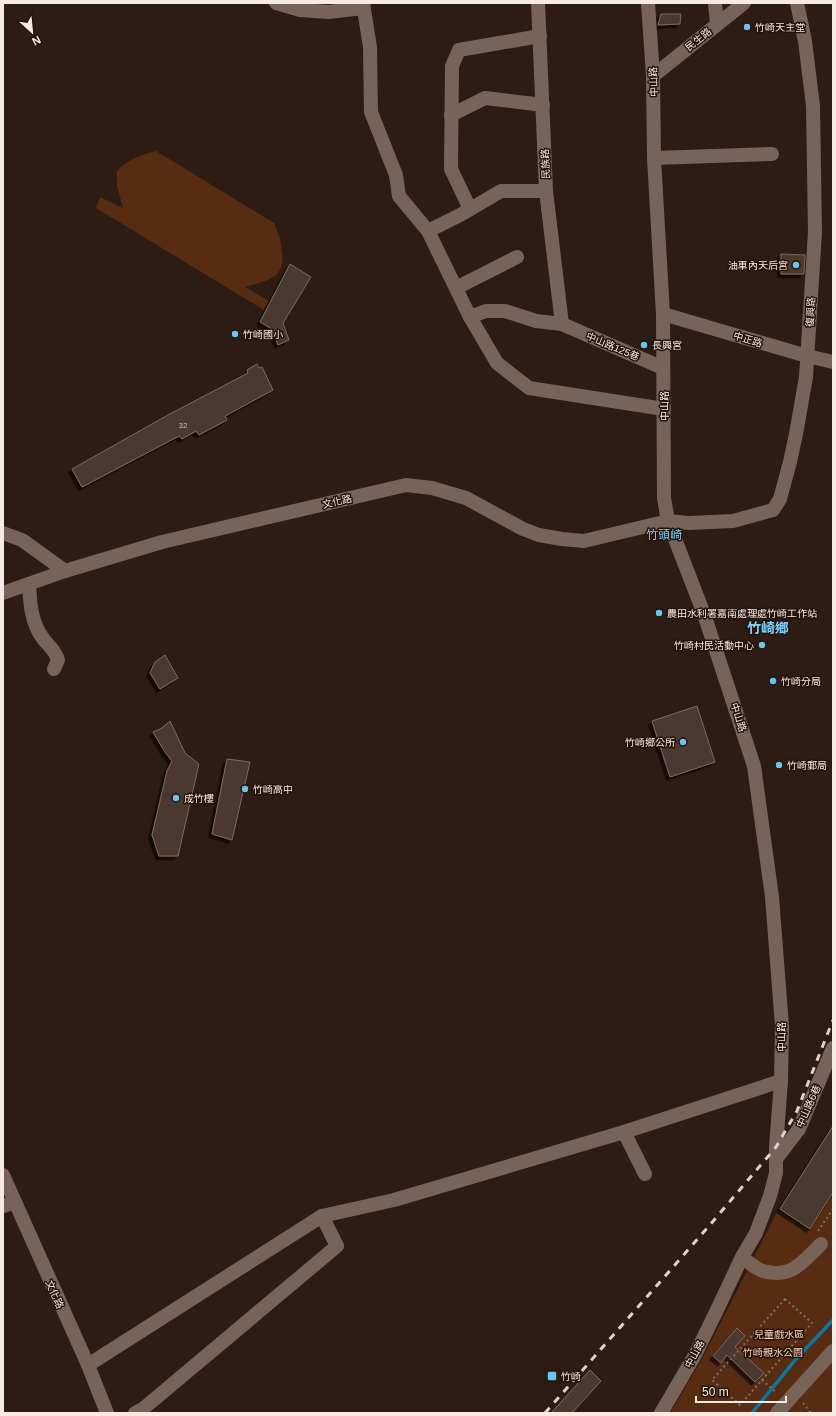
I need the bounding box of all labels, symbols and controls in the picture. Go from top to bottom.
north arrow [12,12,52,52]
marker: 竹崎天主堂 [742,22,752,32]
place label: 竹崎天主堂 [755,22,805,33]
street label: 民生路 [683,26,713,53]
text: N [30,34,43,48]
street label: 中山路 [647,67,660,97]
street label: 民族路 [539,149,552,179]
place label: 油車內天后宮 [728,260,788,271]
marker: 油車內天后宮 [791,260,801,270]
street label: 復興路 [804,297,817,327]
marker: 竹崎國小 [230,329,240,339]
place label: 竹崎國小 [243,329,283,340]
street label: 中山路125巷 [585,330,641,363]
street label: 中正路 [732,330,764,349]
marker: 長興宮 [639,340,649,350]
place label: 長興宮 [652,340,682,351]
street label: 中山路 [659,391,670,421]
house number: 32 [179,421,188,430]
street label: 文化路 [321,493,353,510]
district label: 竹頭崎 [646,528,682,542]
marker: 農田水利署嘉南處理處竹崎工作站 [654,608,664,618]
place label: 農田水利署嘉南處理處竹崎工作站 [667,608,817,619]
district label: 竹崎鄉 [747,620,789,636]
place label: 竹崎村民活動中心 [674,640,754,651]
marker: 竹崎村民活動中心 [757,640,767,650]
marker: 竹崎分局 [768,676,778,686]
place label: 竹崎分局 [781,676,821,687]
street label: 中山路 [729,701,748,733]
place label: 竹崎鄉公所 [625,737,675,748]
marker: 竹崎鄉公所 [678,737,688,747]
marker: 竹崎郵局 [774,760,784,770]
place label: 竹崎郵局 [787,760,827,771]
marker: 竹崎高中 [240,784,250,794]
place label: 竹崎高中 [253,784,293,795]
marker: 成竹樓 [171,793,181,803]
place label: 成竹樓 [184,793,214,804]
street label: 中山路 [776,1022,787,1052]
street label: 中山路6巷 [794,1083,823,1129]
street label: 文化路 [43,1278,66,1310]
park label: 兒童戲水區 [754,1329,804,1340]
street label: 中山路 [683,1338,706,1370]
park label: 竹崎親水公園 [743,1347,803,1358]
marker: 竹崎 [546,1370,558,1382]
place label: 竹崎 [561,1371,581,1382]
scale bar [696,1378,786,1404]
text: 50 m [702,1385,729,1399]

